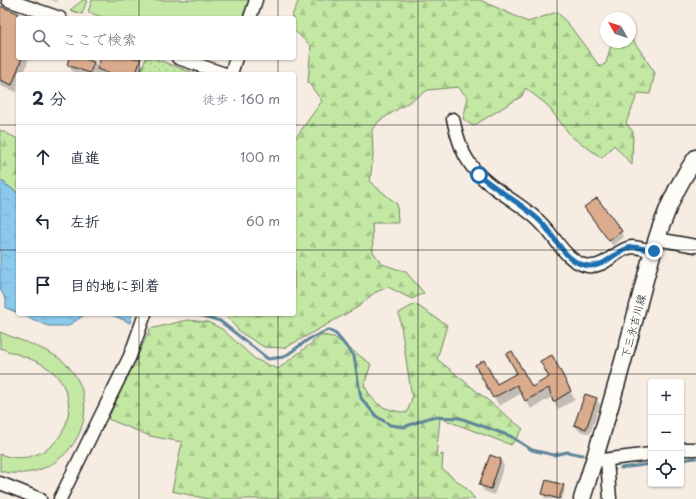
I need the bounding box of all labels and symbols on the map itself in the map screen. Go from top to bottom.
north arrow [600,12,636,48]
route start [470,166,488,184]
route end [645,242,663,260]
street label: 下三永吉川線 [616,292,650,360]

